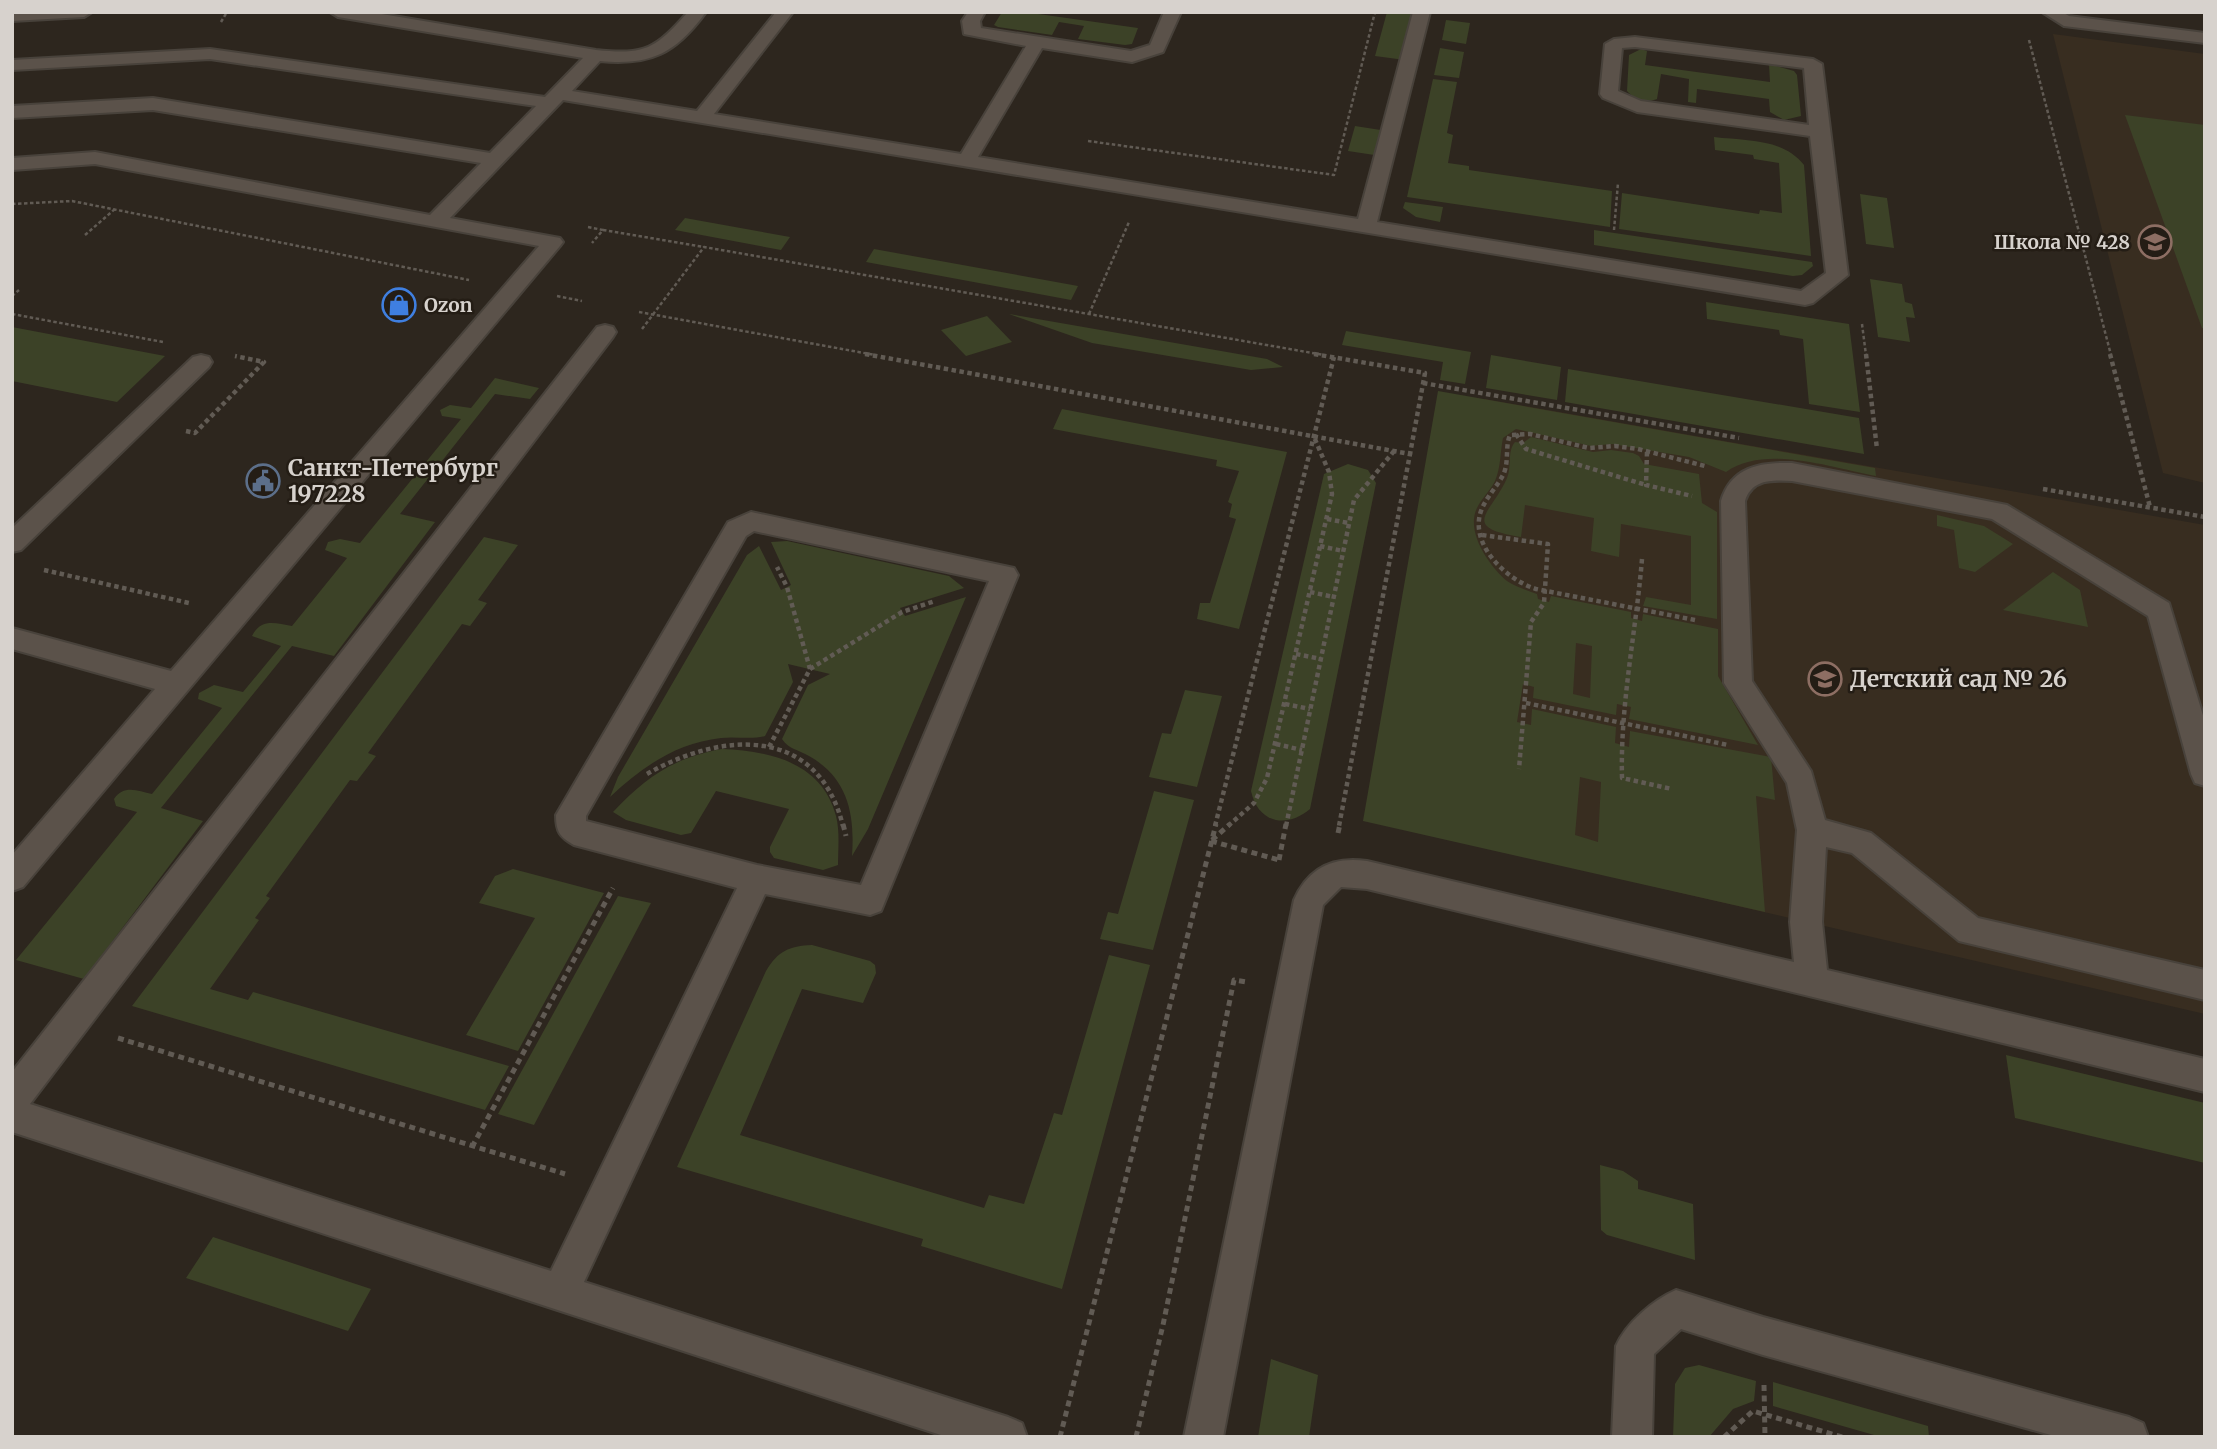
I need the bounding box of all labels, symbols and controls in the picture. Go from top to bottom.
school or university icon: Школа № 428 [2136,223,2174,261]
place label: Школа № 428 [1994,230,2130,254]
shop icon: Ozon [380,286,418,324]
place label: Ozon [424,293,473,317]
place label: Санкт-Петербург 197228 [288,453,498,508]
public building icon: Санкт-Петербург 197228 [244,462,282,500]
school or university icon: Детский сад № 26 [1806,660,1844,698]
place label: Детский сад № 26 [1850,664,2067,693]

